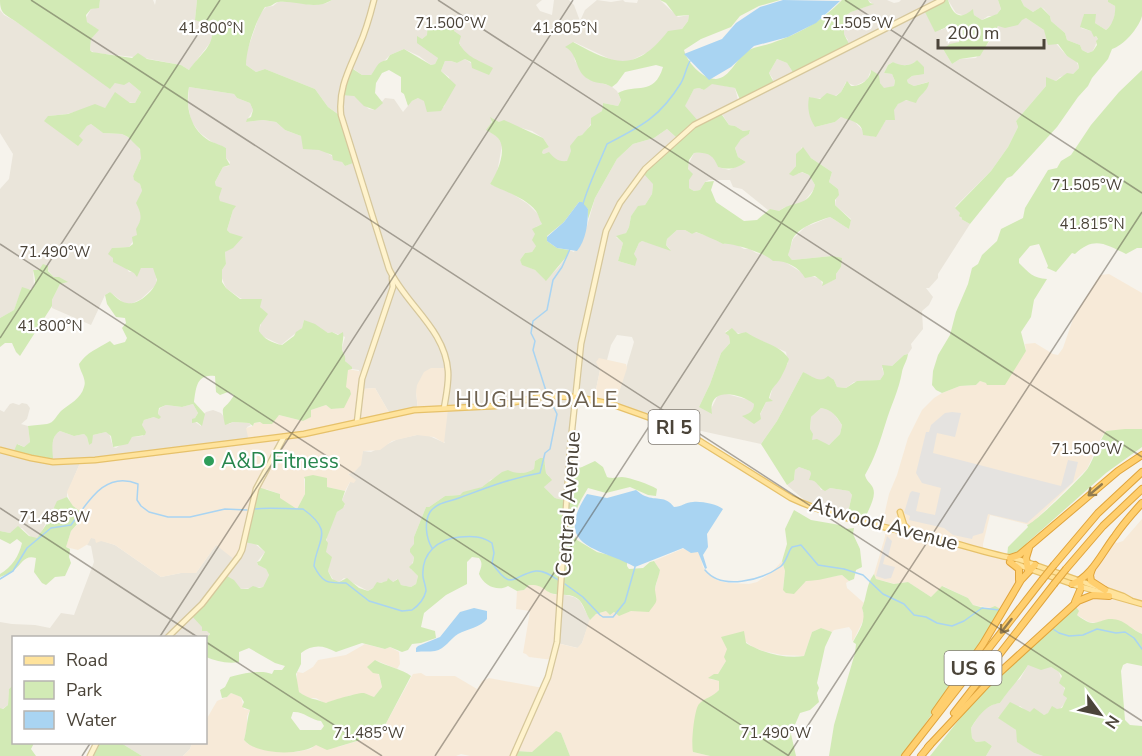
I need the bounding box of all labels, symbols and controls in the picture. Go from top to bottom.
scale bar [938,12,1044,50]
text: 71.500°W [416,13,487,33]
text: 71.505°W [823,13,894,33]
text: 41.800°N [178,18,244,38]
text: 41.805°N [532,18,598,38]
text: 200 m [947,21,999,45]
text: 71.505°W [1052,175,1123,195]
text: 41.815°N [1059,214,1125,234]
text: 71.490°W [20,242,91,262]
text: 41.800°N [17,316,83,336]
district label: HUGHESDALE [455,385,619,415]
road number: RI 5 [648,410,700,444]
street label: Central Avenue [549,430,587,578]
text: 71.500°W [1052,439,1123,459]
place label: A&D Fitness [221,447,339,475]
marker: A&D Fitness [202,454,216,468]
one-way arrow [1088,483,1104,496]
street label: Atwood Avenue [807,491,961,557]
text: 71.485°W [20,507,91,527]
one-way arrow [999,618,1012,634]
legend [12,636,207,744]
text: Road [66,648,108,672]
road number: US 6 [944,651,1002,685]
text: Park [66,678,103,702]
north arrow [1070,684,1130,744]
text: Water [66,708,117,732]
text: N [1099,711,1124,733]
text: 71.485°W [334,723,405,743]
text: 71.490°W [741,723,812,743]

